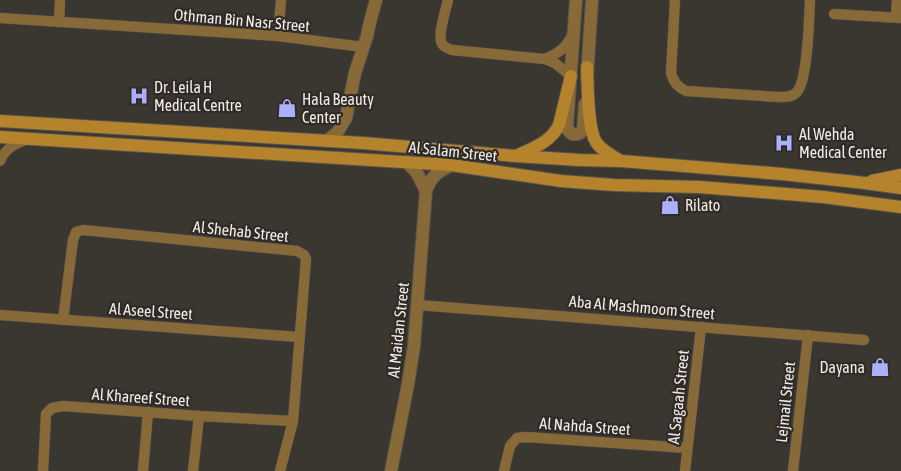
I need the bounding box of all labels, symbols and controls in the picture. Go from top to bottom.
street label: Othman Bin Nasr Street [173,5,311,35]
place label: Dr. Leila H Medical Centre [154,78,242,114]
hospital icon: Dr. Leila H Medical Centre [128,85,150,107]
place label: Hala Beauty Center [302,90,374,126]
shop icon: Hala Beauty Center [276,97,298,119]
place label: Al Wehda Medical Center [799,125,887,161]
hospital icon: Al Wehda Medical Center [773,132,795,154]
street label: Al Salam Street [408,137,499,165]
shop icon: Rilato [659,194,681,216]
place label: Rilato [685,196,720,214]
street label: Al Shehab Street [192,217,290,245]
street label: Al Maidan Street [384,281,412,379]
street label: Aba Al Mashmoom Street [568,292,716,322]
street label: Al Aseel Street [109,299,194,323]
street label: Al Sagaah Street [664,348,693,445]
shop icon: Dayana [869,356,891,378]
place label: Dayana [820,358,865,377]
street label: Lejmail Street [772,360,799,443]
street label: Al Khareef Street [91,385,191,409]
street label: Al Nahda Street [539,414,632,438]

